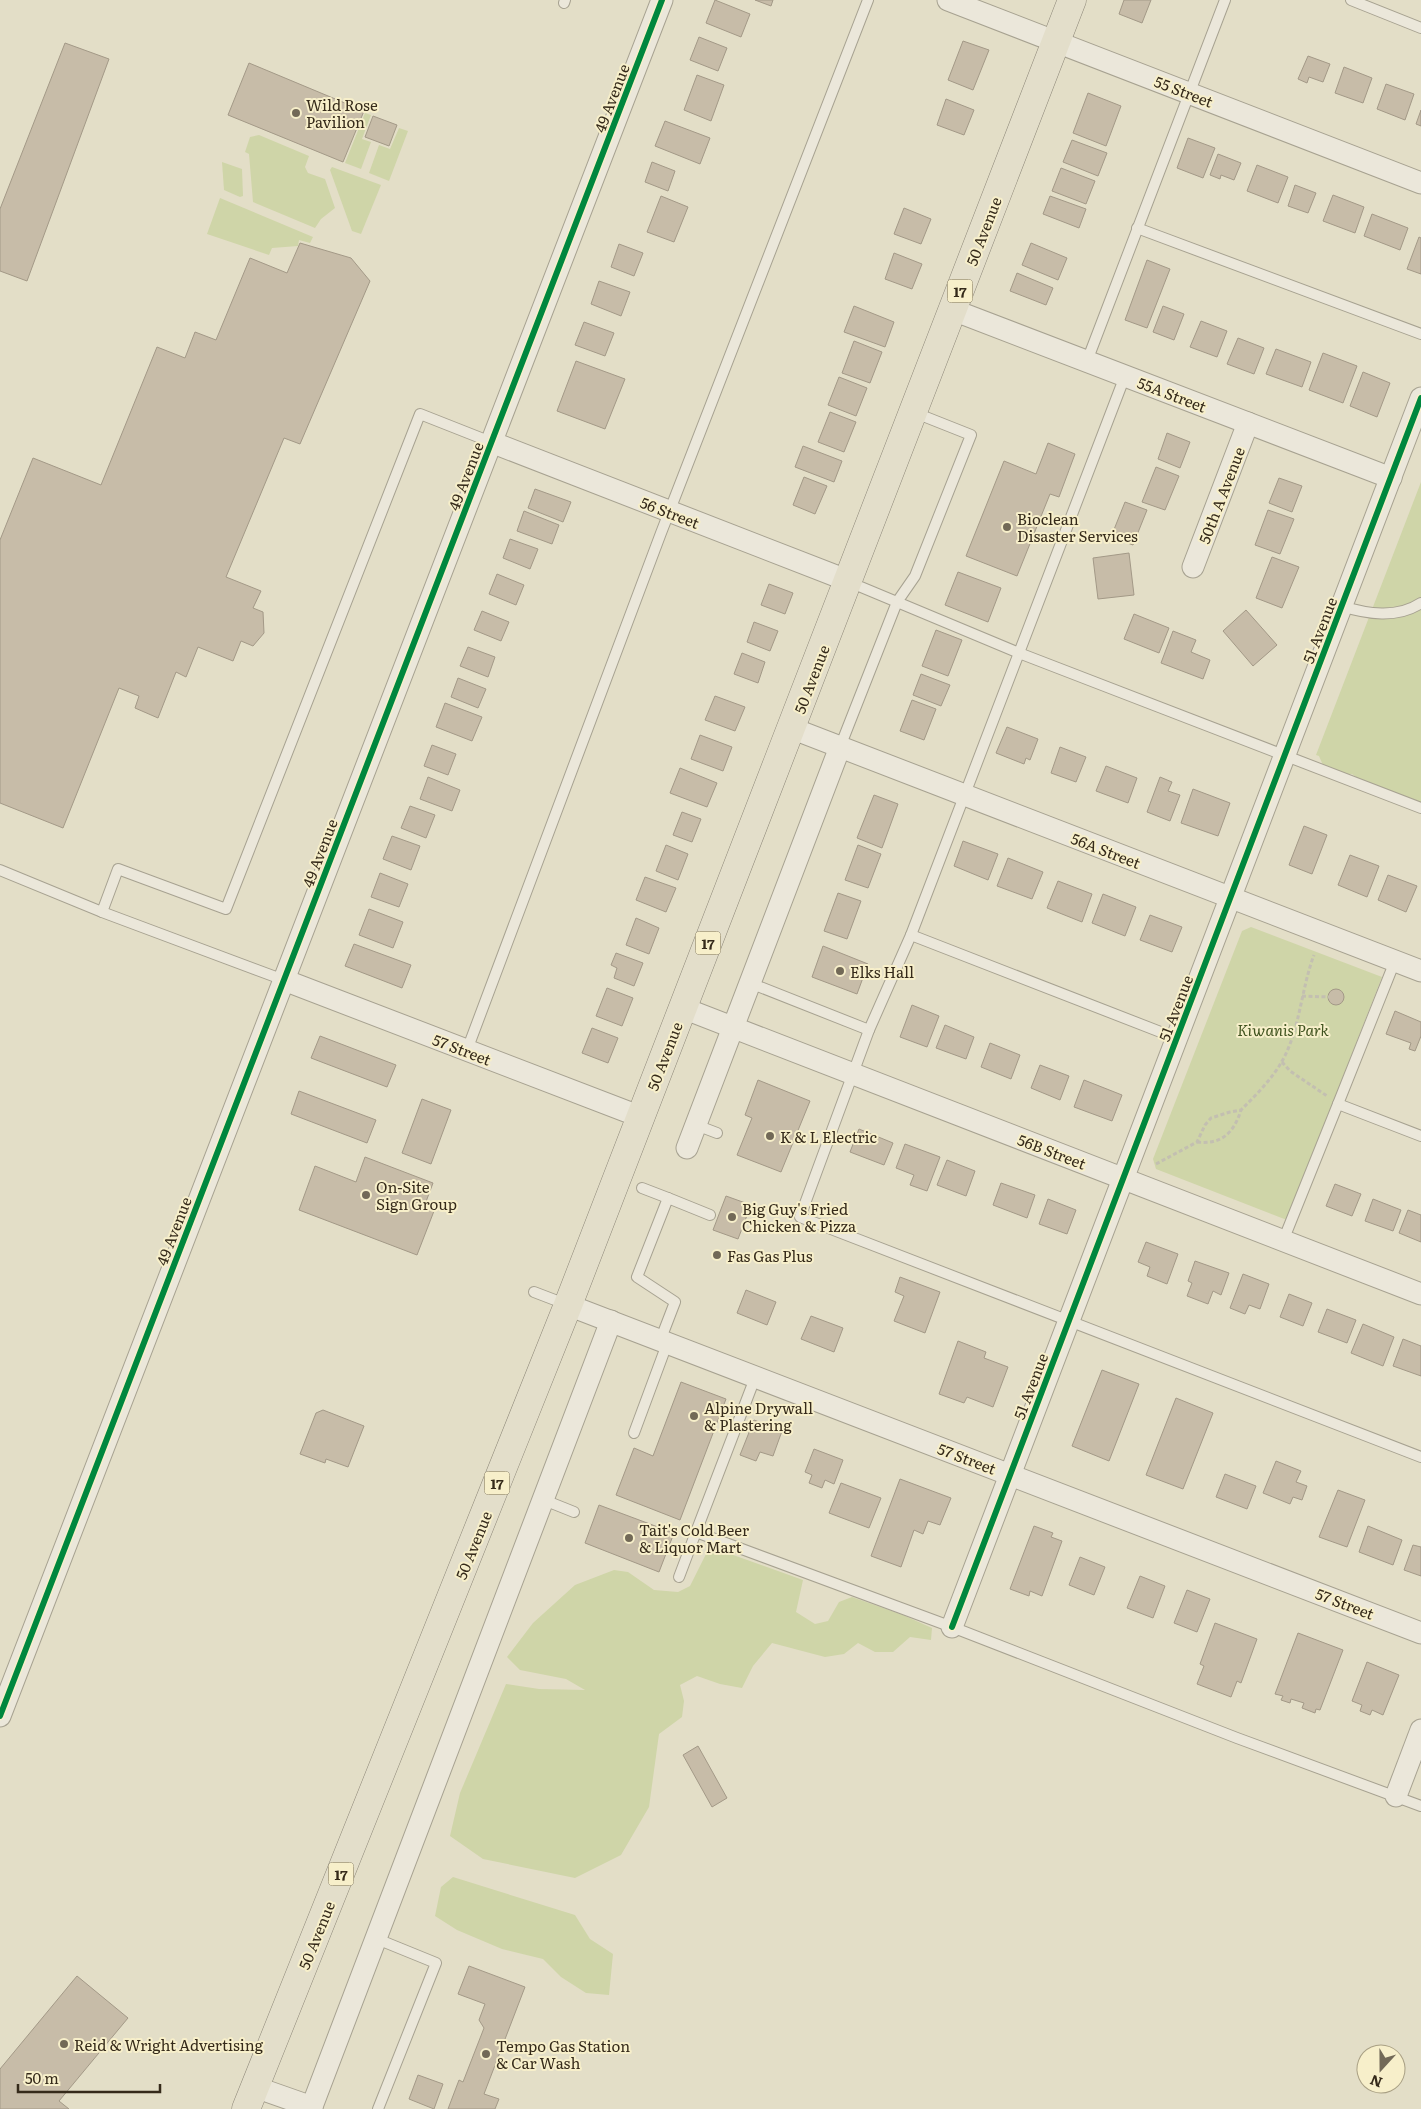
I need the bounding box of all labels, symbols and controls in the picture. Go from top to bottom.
street label: 49 Avenue [587,60,635,136]
street label: 55 Street [1151,69,1217,113]
place label: Wild Rose Pavilion [306,93,378,133]
marker: Wild Rose Pavilion [290,107,302,119]
street label: 50 Avenue [959,193,1007,269]
road number: 17 [948,280,972,302]
street label: 55A Street [1134,370,1210,418]
street label: 49 Avenue [441,438,489,514]
street label: 50th A Avenue [1192,443,1250,547]
street label: 56 Street [637,490,703,534]
place label: Bioclean Disaster Services [1017,507,1138,547]
marker: Bioclean Disaster Services [1001,521,1013,533]
street label: 51 Avenue [1296,593,1342,667]
street label: 50 Avenue [787,641,835,717]
street label: 49 Avenue [295,815,343,891]
street label: 56A Street [1068,826,1144,874]
road number: 17 [696,931,720,954]
place label: Elks Hall [850,960,914,983]
marker: Elks Hall [834,965,846,977]
street label: 51 Avenue [1152,971,1198,1045]
street label: 50 Avenue [640,1018,688,1094]
park label: Kiwanis Park [1237,1018,1329,1041]
street label: 57 Street [429,1027,495,1071]
place label: K & L Electric [780,1125,877,1148]
street label: 56B Street [1015,1127,1089,1175]
marker: K & L Electric [764,1130,776,1142]
place label: On-Site Sign Group [376,1175,457,1215]
marker: On-Site Sign Group [360,1189,372,1201]
street label: 49 Avenue [149,1193,197,1269]
place label: Big Guy's Fried Chicken & Pizza [742,1197,857,1237]
marker: Big Guy's Fried Chicken & Pizza [726,1211,738,1223]
place label: Fas Gas Plus [727,1244,813,1267]
marker: Fas Gas Plus [711,1249,723,1261]
street label: 51 Avenue [1007,1349,1053,1423]
place label: Alpine Drywall & Plastering [704,1396,813,1436]
marker: Alpine Drywall & Plastering [688,1410,700,1422]
street label: 57 Street [934,1436,1000,1480]
road number: 17 [484,1472,510,1495]
street label: 50 Avenue [449,1507,497,1583]
place label: Tait's Cold Beer & Liquor Mart [639,1518,749,1558]
marker: Tait's Cold Beer & Liquor Mart [623,1532,635,1544]
street label: 57 Street [1312,1581,1378,1625]
road number: 17 [328,1862,354,1886]
street label: 50 Avenue [292,1897,340,1973]
place label: Reid & Wright Advertising [74,2033,264,2056]
place label: Tempo Gas Station & Car Wash [496,2034,630,2074]
marker: Reid & Wright Advertising [58,2038,70,2050]
north arrow [1356,2044,1406,2094]
marker: Tempo Gas Station & Car Wash [480,2048,492,2060]
scale bar [18,2062,160,2094]
text: 50 m [25,2066,59,2089]
text: N [1367,2071,1385,2094]

